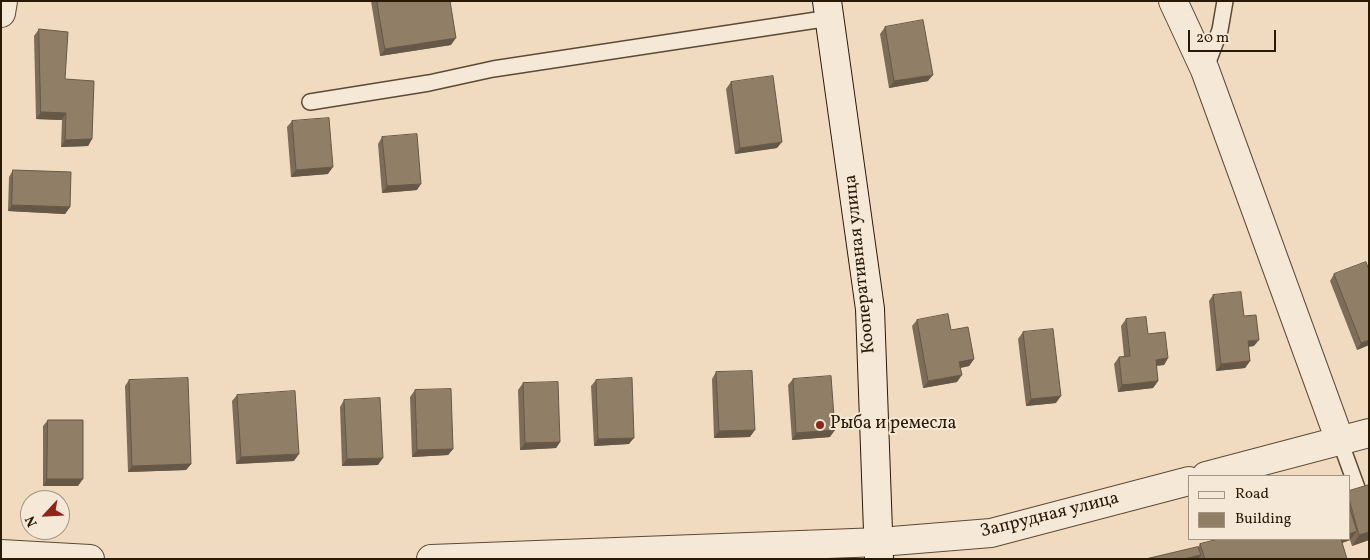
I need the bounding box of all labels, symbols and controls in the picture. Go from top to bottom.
scale bar [1190,20,1278,52]
text: 20 m [1196,28,1229,49]
street label: Кооперативная улица [841,173,881,355]
place label: Рыба и ремесла [830,414,956,436]
marker: Рыба и ремесла [814,419,826,431]
legend [1188,475,1350,540]
text: Road [1235,484,1269,505]
street label: Запрудная улица [978,488,1122,544]
north arrow [20,490,70,540]
text: Building [1235,509,1291,530]
text: N [21,513,43,530]

